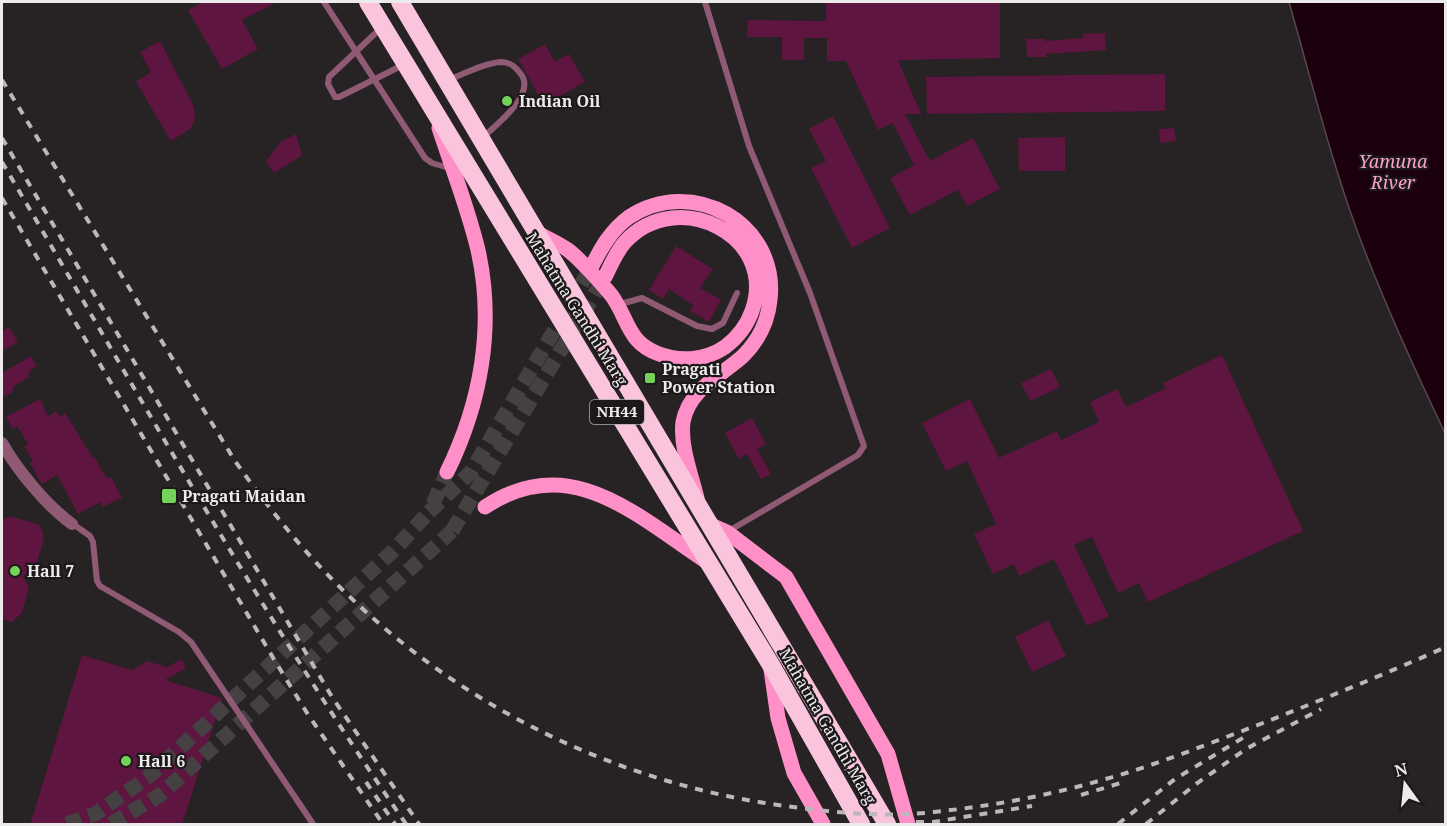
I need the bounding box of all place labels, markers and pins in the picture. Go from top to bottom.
place label: Indian Oil [519,90,601,112]
marker: Indian Oil [500,94,514,108]
place label: Pragati Power Station [662,358,776,398]
marker: Pragati Power Station [643,371,657,385]
place label: Pragati Maidan [182,485,306,507]
marker: Pragati Maidan [160,487,178,505]
place label: Hall 7 [27,560,74,582]
marker: Hall 7 [8,564,22,578]
place label: Hall 6 [138,750,185,772]
marker: Hall 6 [119,754,133,768]

